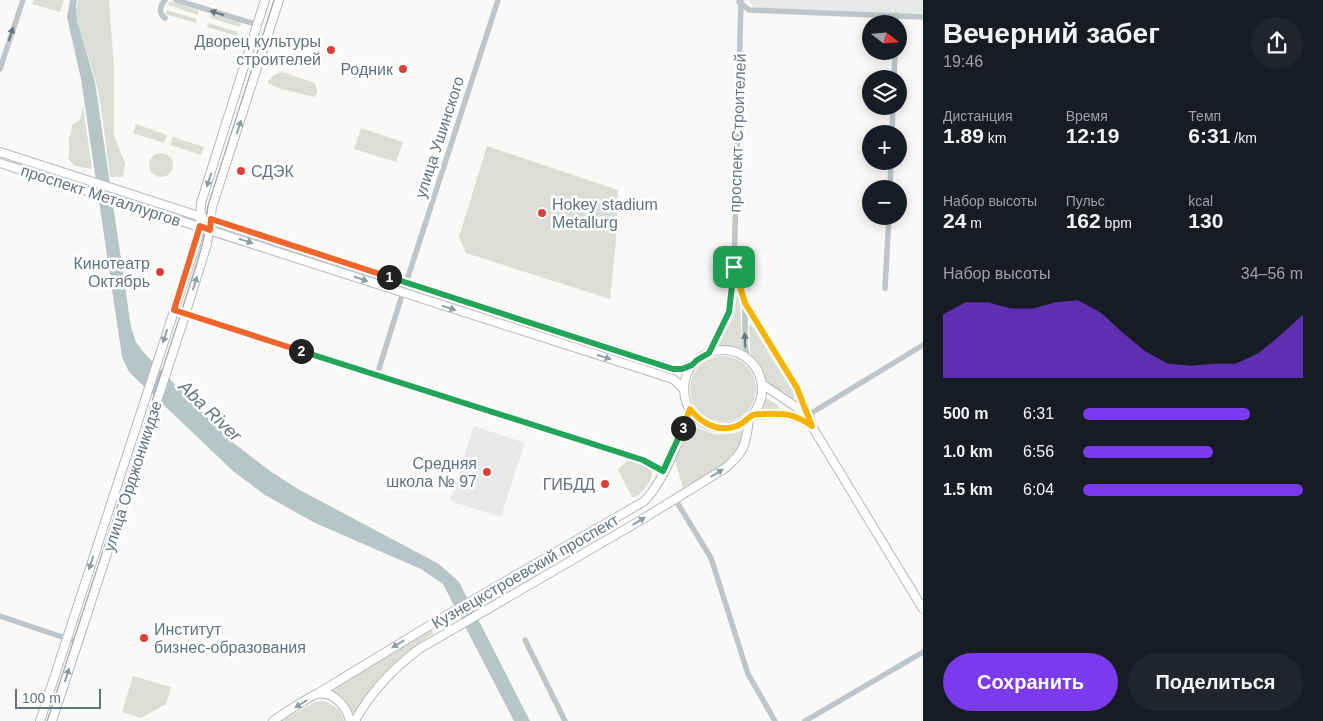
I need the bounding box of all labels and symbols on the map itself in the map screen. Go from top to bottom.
one-way arrow [209,8,224,16]
north arrow [862,15,908,60]
one-way arrow [8,27,16,42]
place label: Дворец культуры строителей [195,33,321,68]
marker: Дворец культуры строителей [325,44,337,56]
street label: проспект Строителей [726,53,749,213]
place label: Родник [340,61,394,78]
marker: Родник [397,63,409,75]
street label: улица Ушинского [412,74,467,200]
one-way arrow [235,119,243,134]
street label: проспект Металлургов [19,162,183,229]
place label: СДЭК [251,163,295,180]
marker: СДЭК [235,165,247,177]
one-way arrow [204,173,212,188]
place label: Hokey stadium Metallurg [552,196,658,231]
marker: Hokey stadium Metallurg [536,207,548,219]
one-way arrow [239,237,254,245]
pin [713,246,755,288]
place label: Кинотеатр Октябрь [74,255,150,290]
pin: 1 [376,264,402,290]
marker: Кинотеатр Октябрь [154,266,166,278]
one-way arrow [191,275,199,290]
one-way arrow [354,276,369,283]
one-way arrow [442,304,457,312]
one-way arrow [161,329,169,344]
one-way arrow [741,332,749,348]
pin: 2 [288,338,314,364]
one-way arrow [597,354,612,362]
water label: Aba River [174,376,246,446]
street label: улица Орджоникидзе [100,399,165,554]
pin: 3 [670,416,696,440]
place label: Средняя школа № 97 [386,455,477,490]
marker: Средняя школа № 97 [481,466,493,478]
one-way arrow [710,469,723,478]
place label: ГИБДД [543,476,595,493]
marker: ГИБДД [599,478,611,490]
street label: Кузнецкстроевский проспект [429,511,622,632]
one-way arrow [632,516,645,525]
one-way arrow [87,555,95,570]
place label: Институт бизнес-образования [154,621,306,656]
marker: Институт бизнес-образования [138,632,150,644]
one-way arrow [392,640,405,649]
one-way arrow [64,667,72,682]
scale bar [15,686,101,709]
one-way arrow [294,699,307,708]

